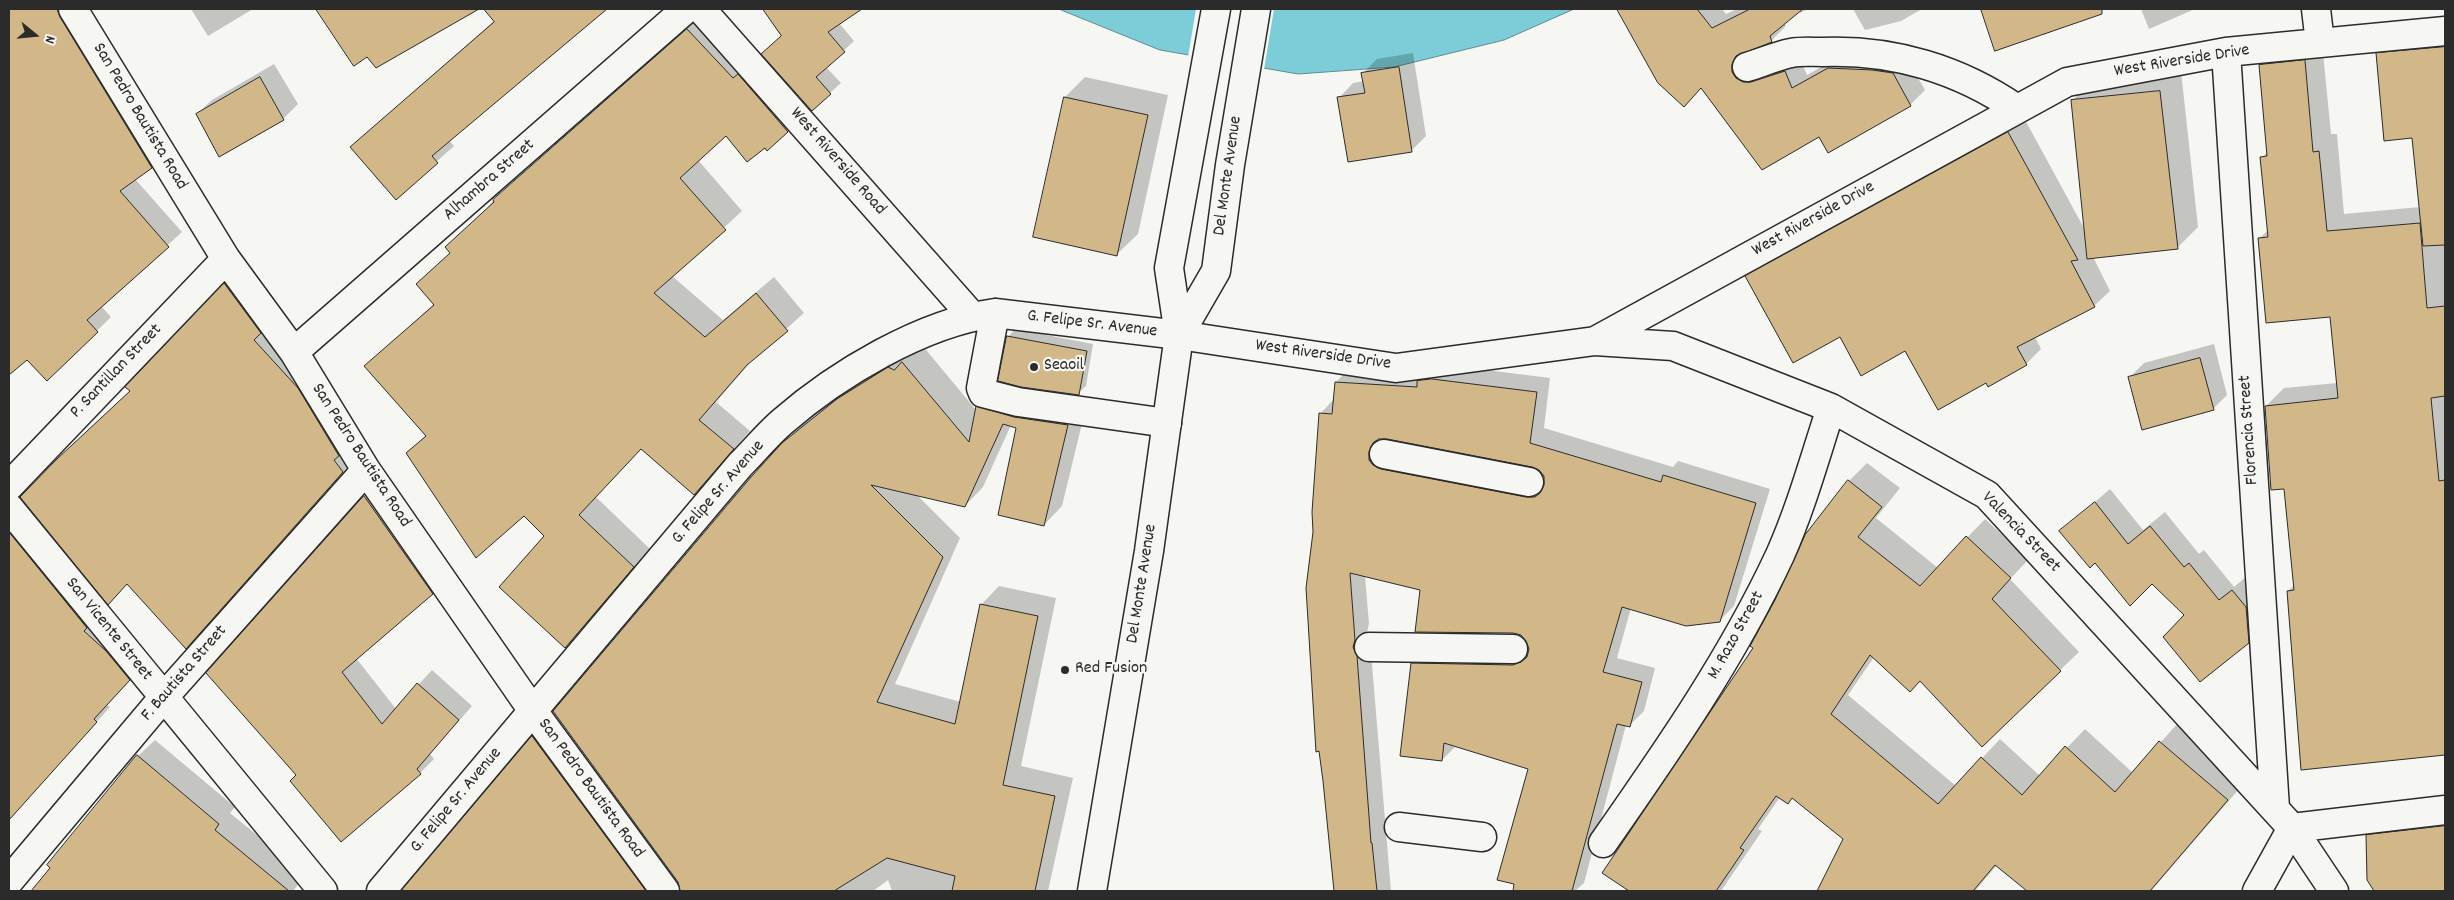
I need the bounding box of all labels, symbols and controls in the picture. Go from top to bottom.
north arrow [10,10,60,60]
text: N [39,33,60,46]
street label: San Pedro Bautista Road [87,40,191,194]
street label: West Riverside Drive [2113,41,2251,83]
street label: West Riverside Road [784,104,890,220]
street label: Del Monte Avenue [1210,115,1248,237]
street label: Alhambra Street [440,135,540,227]
street label: West Riverside Drive [1749,177,1879,263]
street label: G. Felipe Sr. Avenue [1026,306,1158,344]
street label: P. Santillan Street [66,320,168,424]
street label: West Riverside Drive [1254,336,1392,376]
place label: Seaoil [1044,356,1084,378]
marker: Seaoil [1028,361,1040,373]
street label: Florencia Street [2235,374,2265,486]
street label: San Pedro Bautista Road [305,380,415,532]
street label: G. Felipe Sr. Avenue [668,436,770,550]
street label: Valencia Street [1976,488,2064,578]
street label: Del Monte Avenue [1123,523,1163,645]
street label: San Vicente Street [60,574,156,686]
street label: M. Razo Street [1704,588,1770,684]
street label: F. Bautista Street [137,622,233,726]
place label: Red Fusion [1075,659,1147,681]
marker: Red Fusion [1059,664,1071,676]
street label: San Pedro Bautista Road [532,715,648,863]
street label: G. Felipe Sr. Avenue [407,744,507,858]

